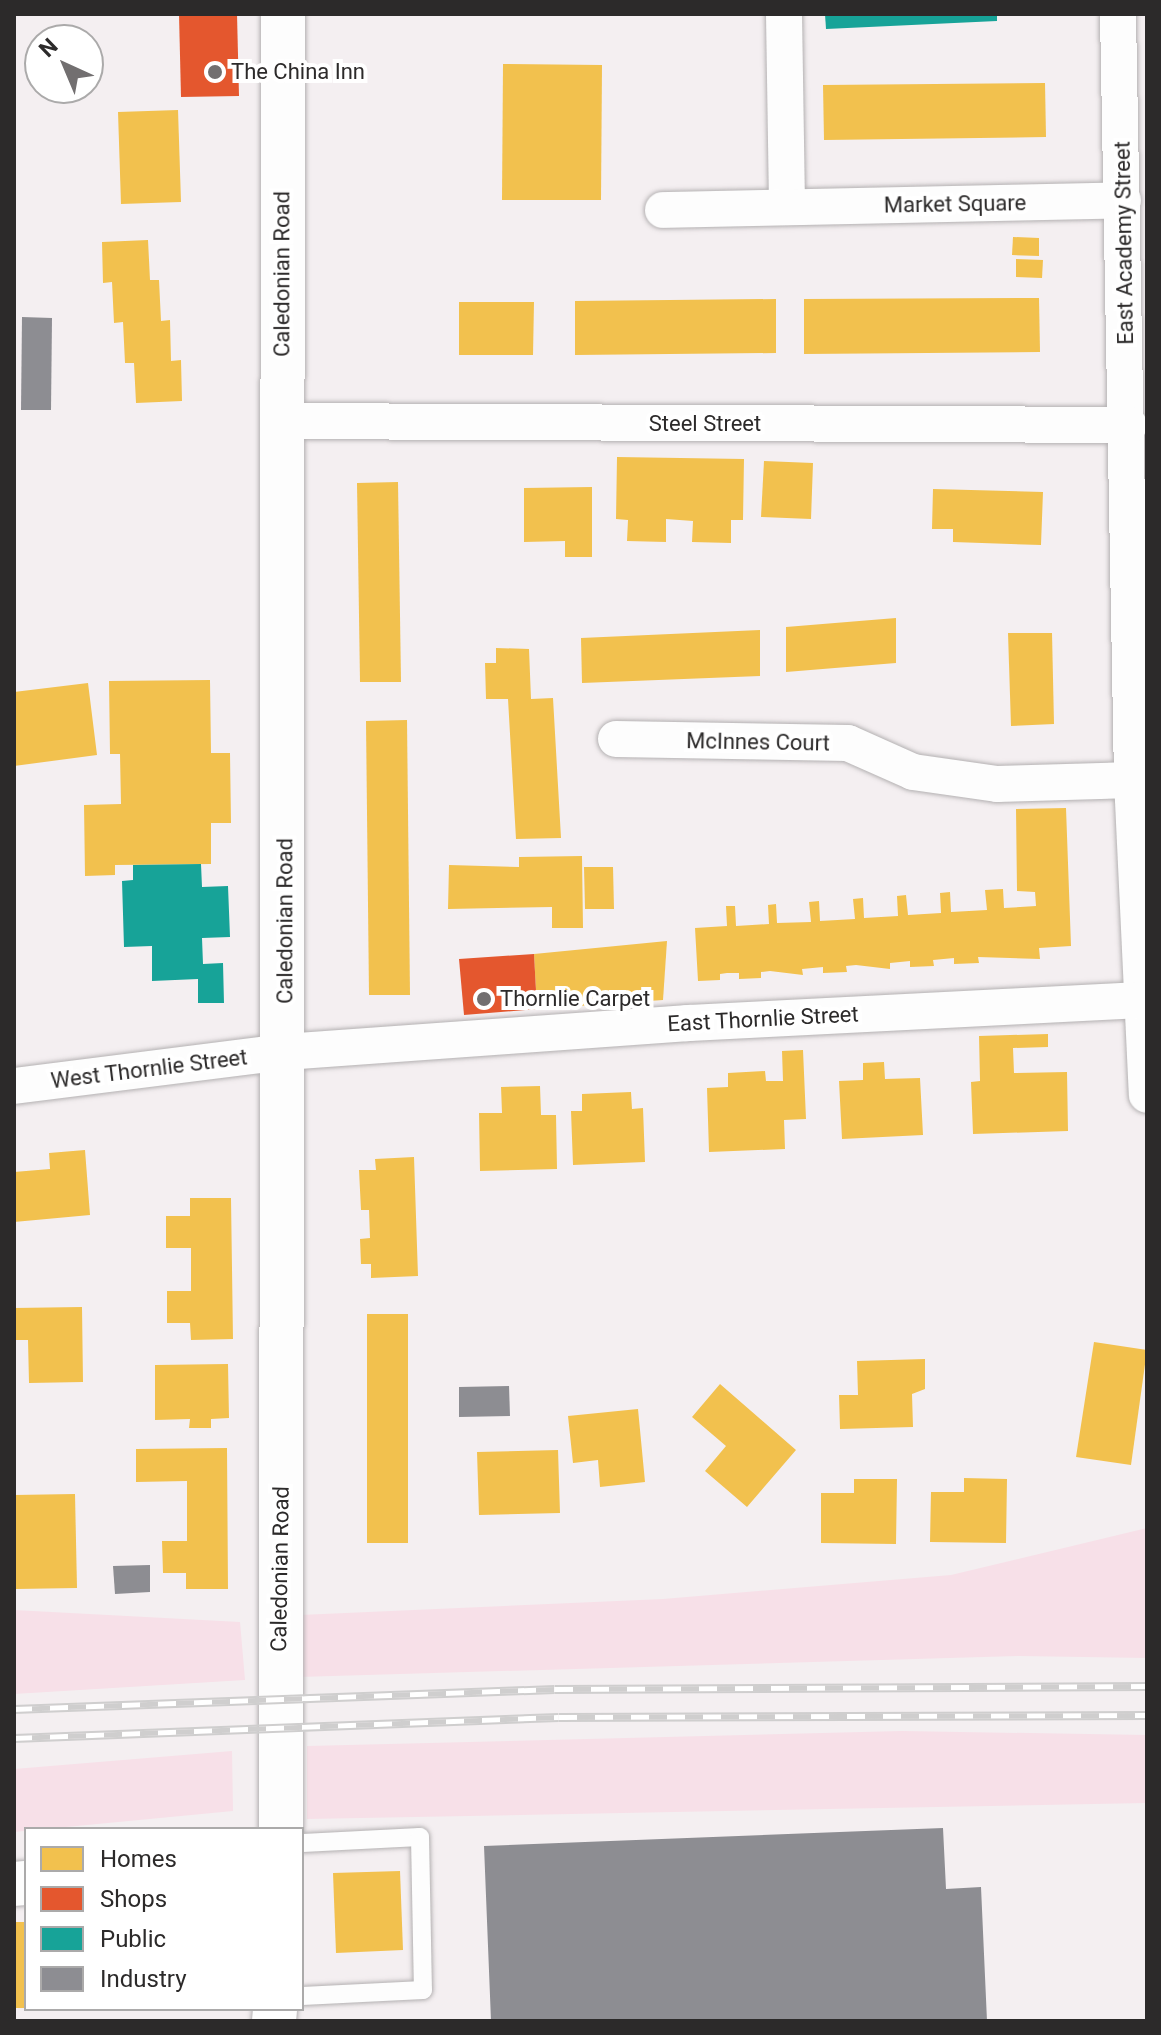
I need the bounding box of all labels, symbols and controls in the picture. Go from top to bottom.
north arrow [24,24,104,104]
text: N [34,33,63,62]
place label: The China Inn [231,59,365,85]
marker: The China Inn [206,63,224,81]
street label: East Academy Street [1109,141,1139,345]
street label: Market Square [884,190,1026,218]
street label: Caledonian Road [269,191,295,357]
street label: Steel Street [649,411,761,437]
street label: McInnes Court [686,728,830,756]
street label: Caledonian Road [272,838,298,1004]
place label: Thornlie Carpet [500,986,650,1012]
marker: Thornlie Carpet [475,990,493,1008]
street label: East Thornlie Street [667,1001,859,1037]
street label: West Thornlie Street [49,1044,249,1094]
street label: Caledonian Road [265,1486,295,1652]
legend [24,1827,304,2011]
text: Homes [100,1845,177,1873]
text: Shops [100,1885,167,1913]
text: Public [100,1925,166,1953]
text: Industry [100,1965,186,1993]

